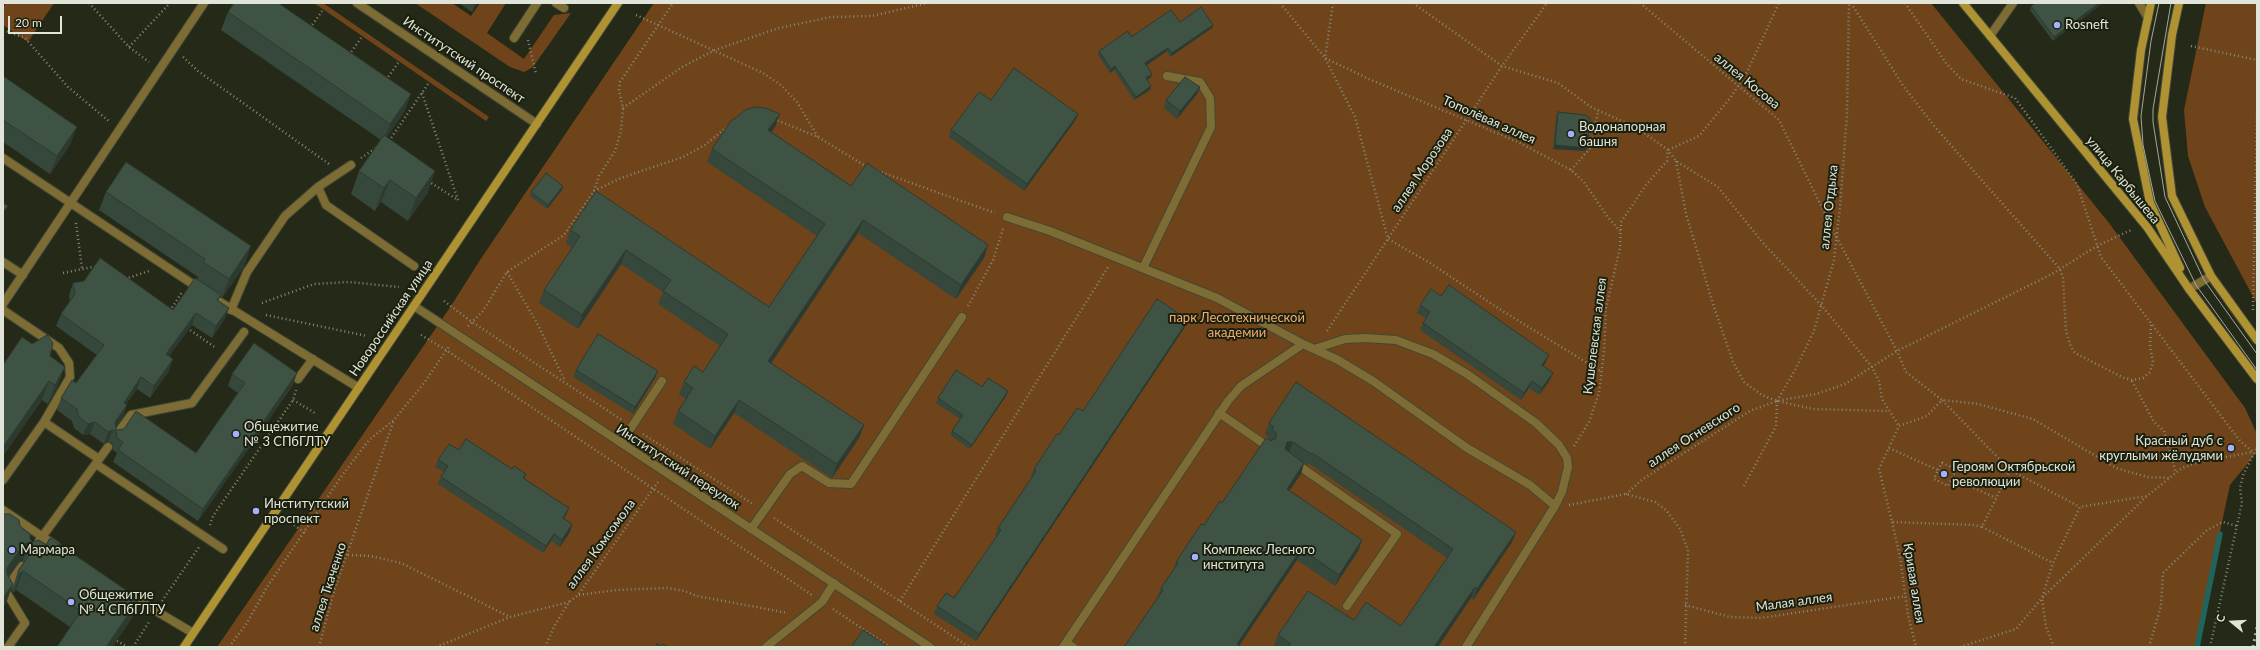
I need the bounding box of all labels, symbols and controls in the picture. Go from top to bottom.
scale bar [10,8,64,34]
street label: Институтский проспект [400,13,528,107]
text: 20 m [15,15,42,30]
place label: Rosneft [2065,17,2109,33]
marker: Rosneft [2052,20,2062,30]
street label: аллея Косова [1711,50,1783,112]
street label: Тополёвая аллея [1440,93,1538,147]
place label: Водонапорная башня [1579,119,1666,150]
street label: аллея Морозова [1388,125,1456,215]
marker: Водонапорная башня [1566,129,1576,139]
street label: улица Карбышева [2083,133,2163,227]
street label: аллея Отдыха [1817,164,1841,250]
street label: Новороссийская улица [346,257,436,379]
street label: Кушелевская аллея [1580,277,1610,395]
park label: парк Лесотехнической академии [1169,310,1305,341]
street label: аллея Огневского [1645,399,1743,471]
place label: Общежитие № 3 СПбГЛТУ [244,419,330,450]
street label: Институтский переулок [613,421,743,513]
marker: Общежитие № 3 СПбГЛТУ [231,429,241,439]
place label: Красный дуб с круглыми жёлудями [2099,433,2223,464]
marker: Красный дуб с круглыми жёлудями [2226,443,2236,453]
place label: Героям Октябрьской революции [1952,459,2075,490]
marker: Героям Октябрьской революции [1939,469,1949,479]
place label: Институтский проспект [264,496,349,527]
street label: аллея Комсомола [563,496,639,592]
marker: Институтский проспект [251,506,261,516]
street label: аллея Ткаченко [306,541,350,633]
place label: Мармара [20,542,75,558]
place label: Комплекс Лесного института [1203,542,1315,573]
street label: Кривая аллея [1900,542,1928,624]
marker: Мармара [7,545,17,555]
marker: Комплекс Лесного института [1190,552,1200,562]
place label: Общежитие № 4 СПбГЛТУ [79,587,165,618]
street label: Малая аллея [1755,589,1833,615]
marker: Общежитие № 4 СПбГЛТУ [66,597,76,607]
north arrow [2212,602,2252,642]
text: С [2213,613,2227,624]

